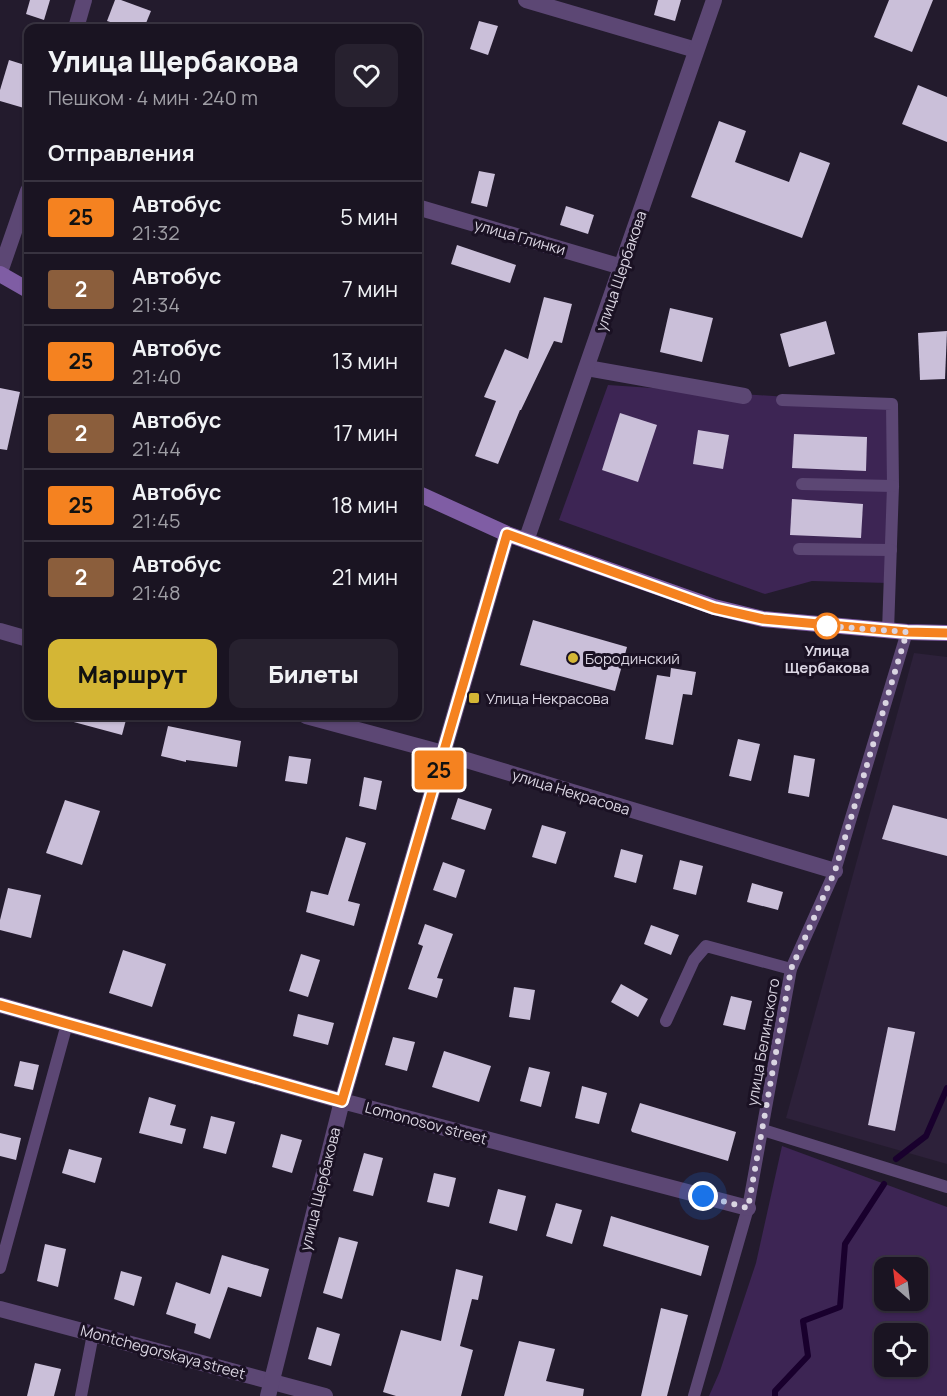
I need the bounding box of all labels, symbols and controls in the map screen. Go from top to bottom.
text: Улица Щербакова [48,42,299,80]
button: heart [335,44,398,107]
text: Пешком · 4 мин · 240 m [48,84,258,111]
text: Отправления [48,138,195,168]
text: Автобус [132,189,221,219]
text: 5 мин [340,202,398,232]
text: 25 [69,203,93,231]
street label: улица Щербакова [590,208,652,334]
street label: улица Глинки [472,214,568,260]
text: 21:32 [132,219,180,246]
text: Автобус [132,261,221,291]
text: 7 мин [342,274,398,304]
text: 2 [75,275,87,303]
text: 21:34 [132,291,180,318]
text: Автобус [132,333,221,363]
text: 13 мин [332,346,398,376]
text: 25 [69,347,93,375]
text: 21:40 [132,363,181,390]
text: Автобус [132,405,221,435]
text: 17 мин [333,418,398,448]
text: 2 [75,419,87,447]
text: 21:44 [132,435,181,462]
text: Автобус [132,477,221,507]
text: 18 мин [332,490,398,520]
text: 25 [69,491,93,519]
text: 21:45 [132,507,181,534]
text: Автобус [132,549,221,579]
text: 21 мин [332,562,398,592]
text: 2 [75,563,87,591]
text: 21:48 [132,579,181,606]
marker: Улица Щербакова [814,613,840,639]
button: Маршрут [48,639,217,708]
button: Билеты [229,639,398,708]
place label: Улица Щербакова [785,640,869,678]
place label: Бородинский [585,648,680,669]
marker: Бородинский [566,651,580,665]
place label: Улица Некрасова [486,688,609,709]
marker: Улица Некрасова [467,691,481,705]
line badge: 25 [412,750,466,790]
text: 25 [427,756,451,784]
street label: улица Некрасова [509,764,633,820]
street label: улица Белинского [741,976,785,1108]
street label: Lomonosov street [363,1097,489,1149]
street label: улица Щербакова [295,1125,345,1253]
your location [688,1181,718,1211]
north arrow [874,1257,928,1311]
map controls [874,1257,928,1377]
street label: Montchegorskaya street [78,1320,248,1384]
button: locate [874,1323,928,1377]

